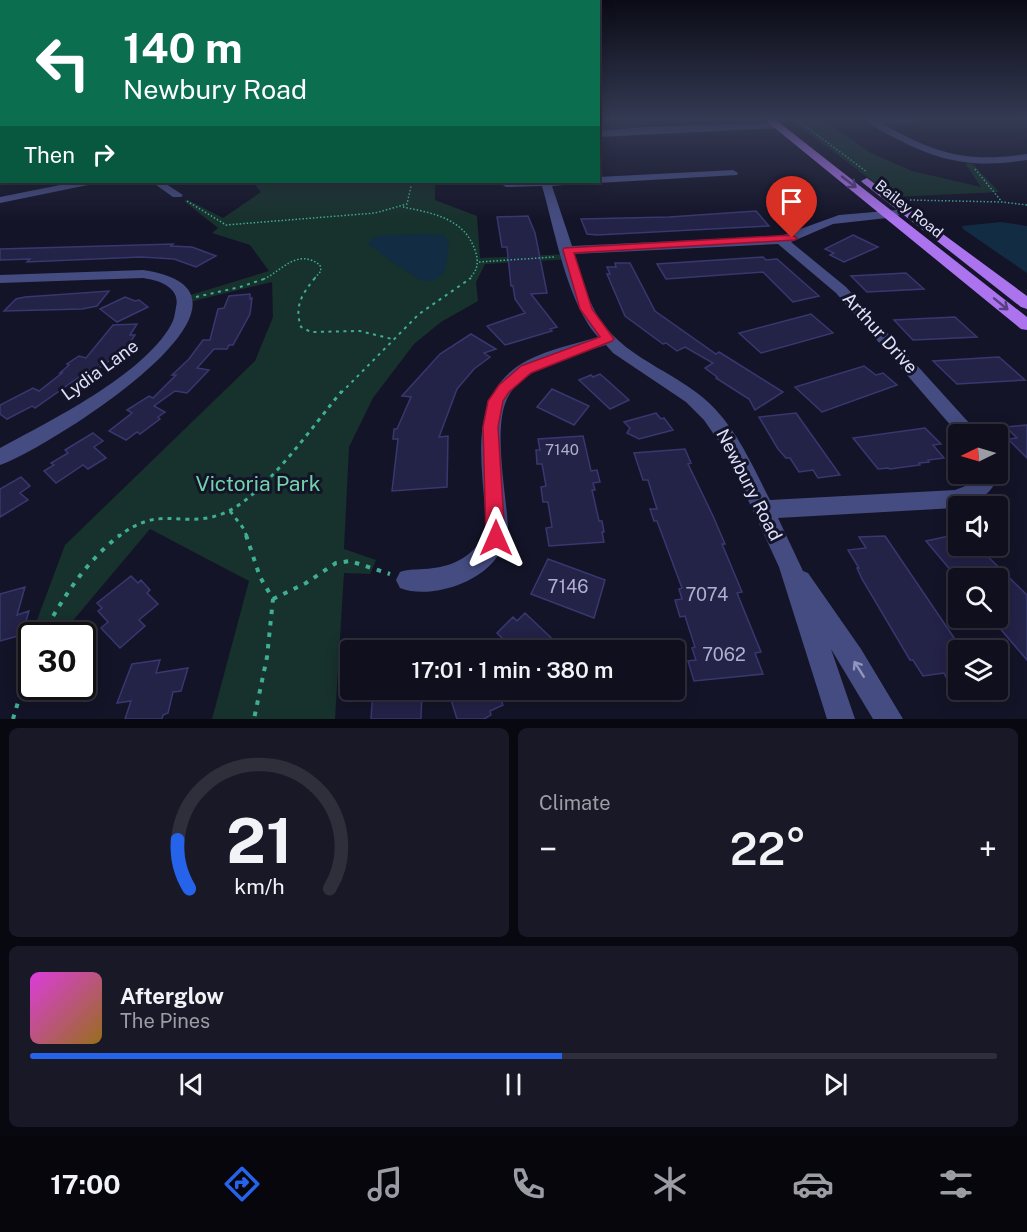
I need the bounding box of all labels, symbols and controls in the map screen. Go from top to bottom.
text: 140 m [123,23,243,72]
icon: left [24,24,102,102]
text: Newbury Road [123,73,307,105]
icon: right [87,138,120,171]
text: Then [24,142,75,168]
pin [766,176,817,238]
one-way arrow [841,176,857,189]
street label: Bailey Road [872,176,946,241]
icon: arrive [775,185,808,218]
street label: Arthur Drive [838,288,922,378]
one-way arrow [993,298,1009,311]
street label: Lydia Lane [57,335,142,404]
north arrow [948,424,1008,484]
map controls [948,424,1008,700]
street label: Newbury Road [712,425,787,544]
house number: 7140 [545,441,579,458]
park label: Victoria Park [196,471,321,496]
button: sound [948,496,1008,556]
position arrow [464,506,528,570]
button: search [948,568,1008,628]
house number: 7146 [547,576,589,597]
house number: 7074 [686,584,728,605]
speed limit sign: 30 [18,622,96,700]
button: layers [948,640,1008,700]
house number: 7062 [702,644,746,665]
text: 17:01 · 1 min · 380 m [412,657,613,683]
one-way arrow [853,661,865,678]
text: Climate [539,791,611,815]
text: 21 [226,804,292,877]
text: 22° [730,822,806,875]
text: − [539,830,557,868]
text: + [979,830,997,868]
text: km/h [234,875,284,900]
text: Afterglow [120,983,224,1009]
text: The Pines [120,1009,210,1033]
icon: previous [175,1068,208,1101]
icon: pause [497,1068,530,1101]
icon: next [819,1068,852,1101]
icon: directions [221,1163,263,1205]
icon: music [364,1163,406,1205]
icon: phone [507,1163,549,1205]
icon: climate [649,1163,691,1205]
icon: car [792,1163,834,1205]
icon: filters [935,1163,977,1205]
text: 17:00 [50,1168,121,1200]

